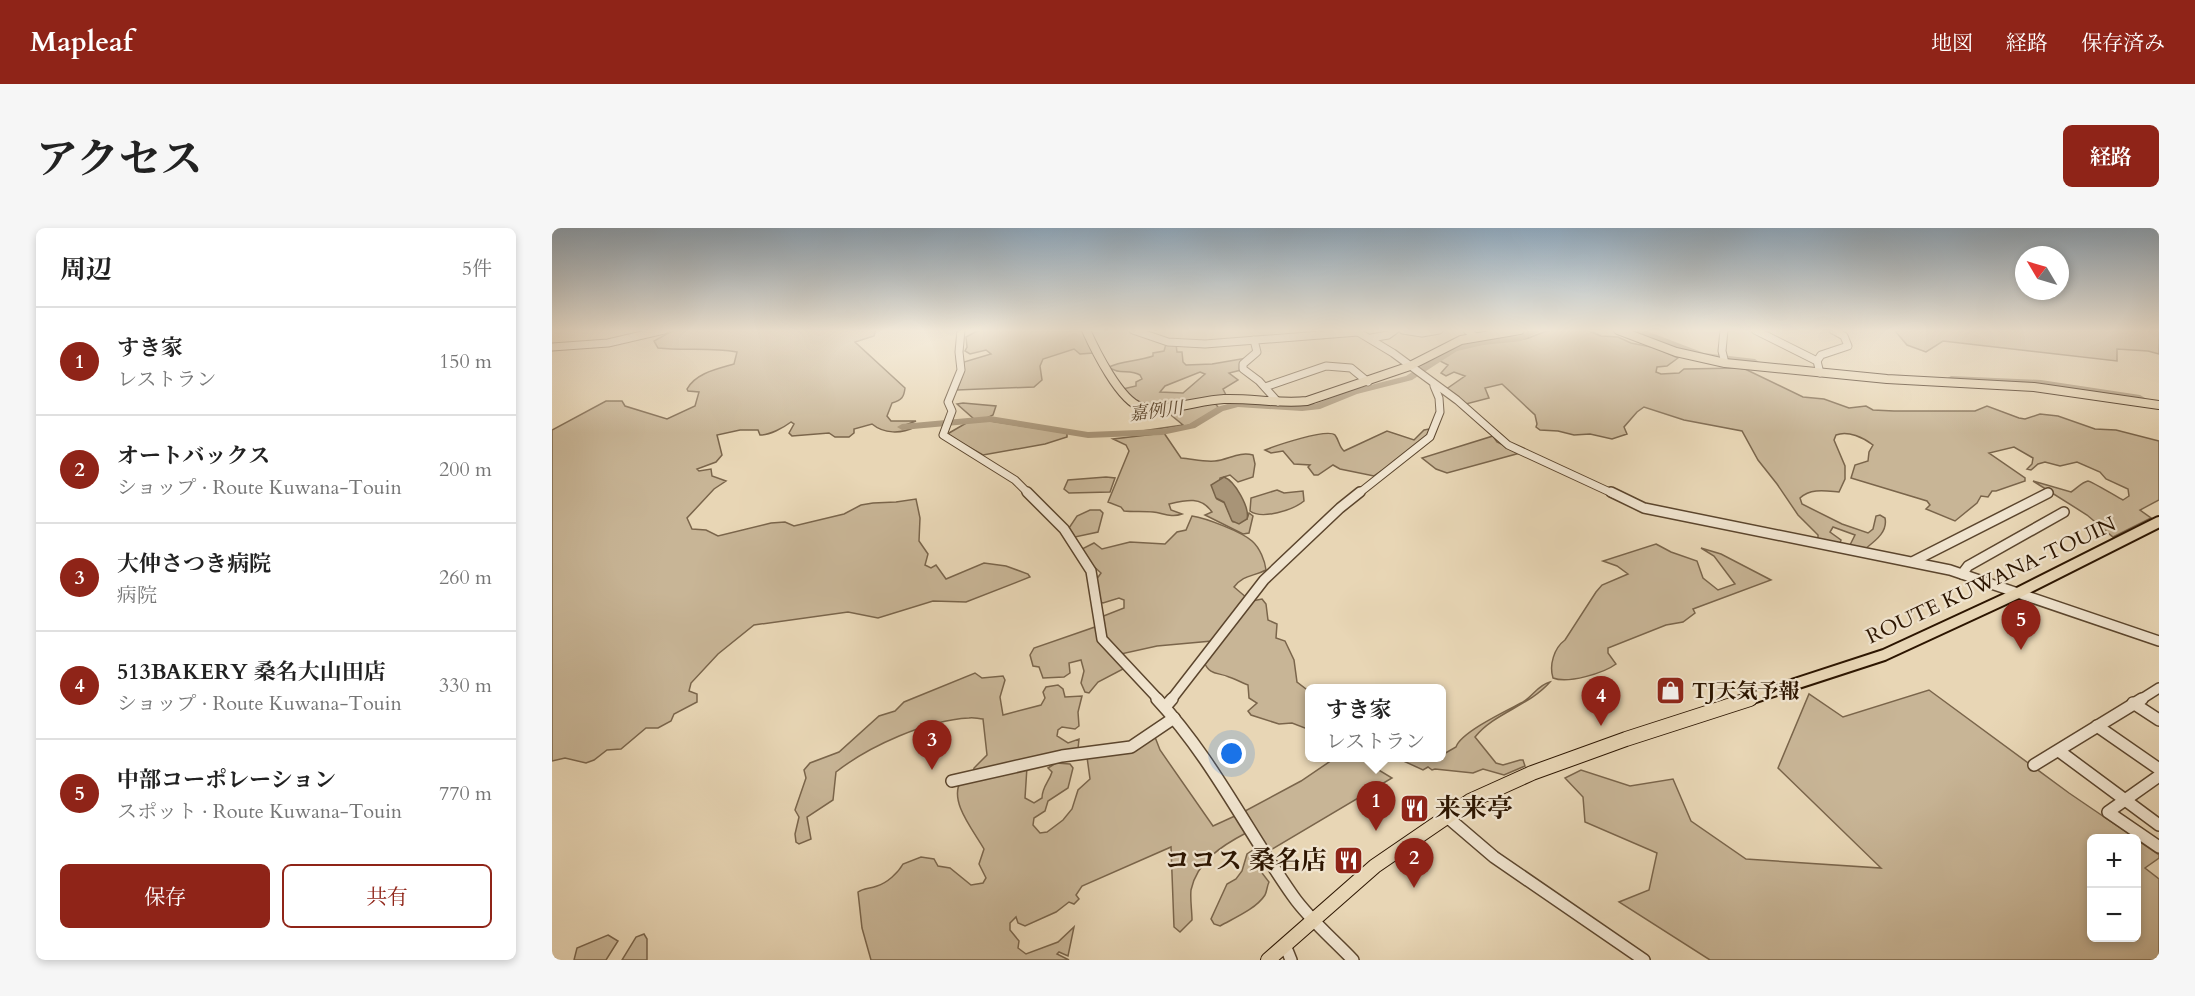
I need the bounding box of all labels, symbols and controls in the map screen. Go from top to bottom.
text: Mapleaf [30,23,133,61]
text: 地図 [1931,29,1973,58]
text: 経路 [2006,29,2048,58]
text: 保存済み [2081,29,2165,58]
button: 経路 [2063,125,2159,187]
text: アクセス [36,131,203,188]
north arrow [2015,246,2069,300]
text: 周辺 [60,252,112,287]
text: 5件 [462,255,492,282]
text: すき家 [117,333,183,363]
text: 1 [74,348,85,375]
text: 150 m [439,348,492,375]
text: レストラン [117,366,216,393]
water label: 嘉例川 [1128,396,1186,427]
text: オートバックス [117,441,270,471]
text: 2 [74,456,85,483]
text: 200 m [439,456,492,483]
text: ショップ · Route Kuwana-Touin [117,474,402,501]
street label: ROUTE KUWANA-TOUIN [1861,510,2121,651]
text: 大仲さつき病院 [117,549,271,579]
text: 3 [74,564,85,591]
text: 260 m [439,564,492,591]
text: 病院 [117,582,157,609]
pin: 5 [2002,600,2040,650]
text: 513BAKERY 桑名大山田店 [117,657,386,687]
text: 4 [74,672,85,699]
text: 330 m [439,672,492,699]
shop icon: TJ天気予報 [1655,675,1687,707]
pin: 4 [1582,676,1620,726]
place label: TJ天気予報 [1692,677,1799,706]
popup [1305,684,1446,762]
text: ショップ · Route Kuwana-Touin [117,690,402,717]
text: すき家 [1326,695,1392,725]
pin: 3 [912,720,952,770]
text: レストラン [1326,728,1425,755]
your location [1217,739,1246,768]
text: 中部コーポレーション [117,765,336,795]
text: 5 [74,780,85,807]
text: 770 m [439,780,492,807]
pin: 1 [1356,782,1396,831]
place label: 来来亭 [1435,791,1513,826]
restaurant icon: 来来亭 [1398,792,1430,824]
text: スポット · Route Kuwana-Touin [117,798,402,825]
map controls [2087,834,2141,942]
button: + [2087,834,2141,888]
pin: 2 [1394,838,1434,888]
place label: ココス 桑名店 [1164,843,1327,878]
restaurant icon: ココス 桑名店 [1332,844,1364,876]
button: 保存 [60,864,270,928]
button: 共有 [282,864,492,928]
button: − [2087,888,2141,942]

